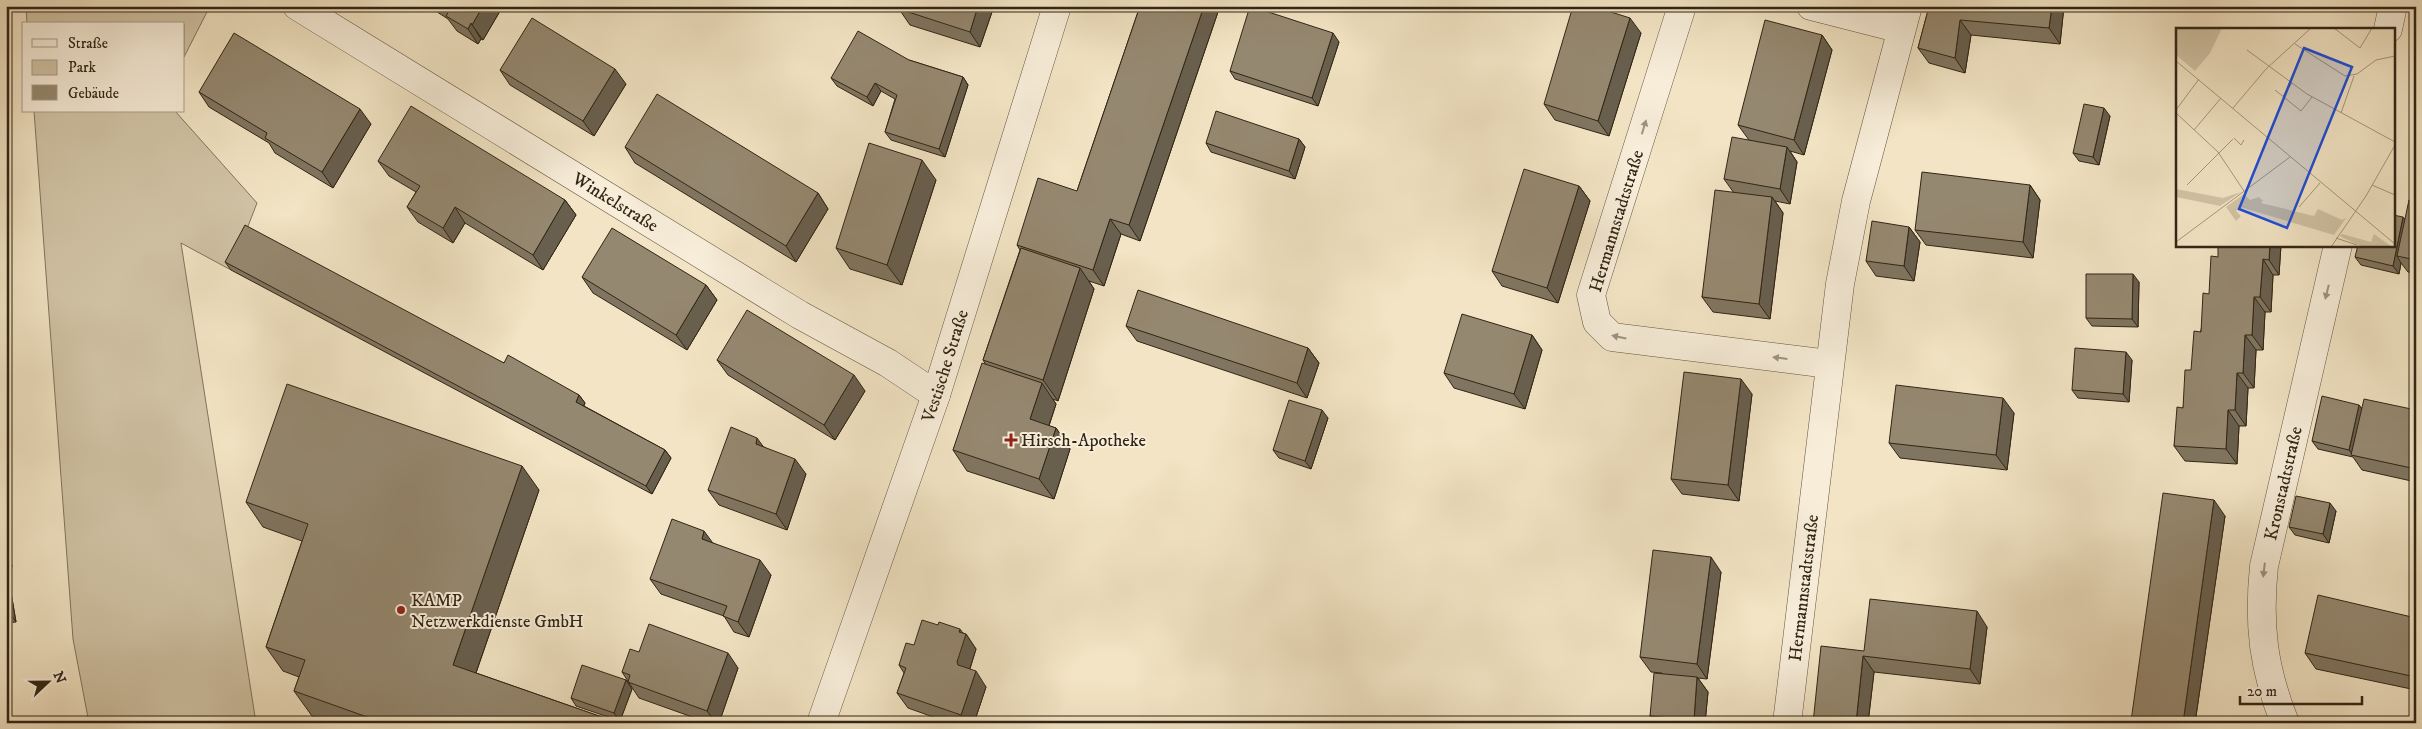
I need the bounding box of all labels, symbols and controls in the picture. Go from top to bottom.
legend [22,22,185,112]
inset map [2176,28,2394,246]
text: Straße [68,34,108,53]
text: Park [68,58,97,77]
text: Gebäude [68,84,119,103]
one-way arrow [1641,119,1649,134]
street label: Hermannstadtstraße [1585,147,1649,295]
street label: Winkelstraße [567,167,662,237]
one-way arrow [2323,285,2331,300]
street label: Vestische Straße [917,307,974,426]
one-way arrow [1611,333,1627,341]
one-way arrow [1772,354,1788,362]
street label: Kronstadtstraße [2260,424,2308,543]
place label: Hirsch-Apotheke [1021,430,1146,452]
marker: Hirsch-Apotheke [1005,434,1017,446]
street label: Hermannstadtstraße [1785,513,1824,663]
one-way arrow [2260,563,2268,579]
place label: KAMP Netzwerkdienste GmbH [411,590,584,633]
marker: KAMP Netzwerkdienste GmbH [395,604,407,616]
north arrow [22,656,72,706]
text: N [49,669,70,687]
scale bar [2240,674,2362,706]
text: 20 m [2247,682,2277,701]

